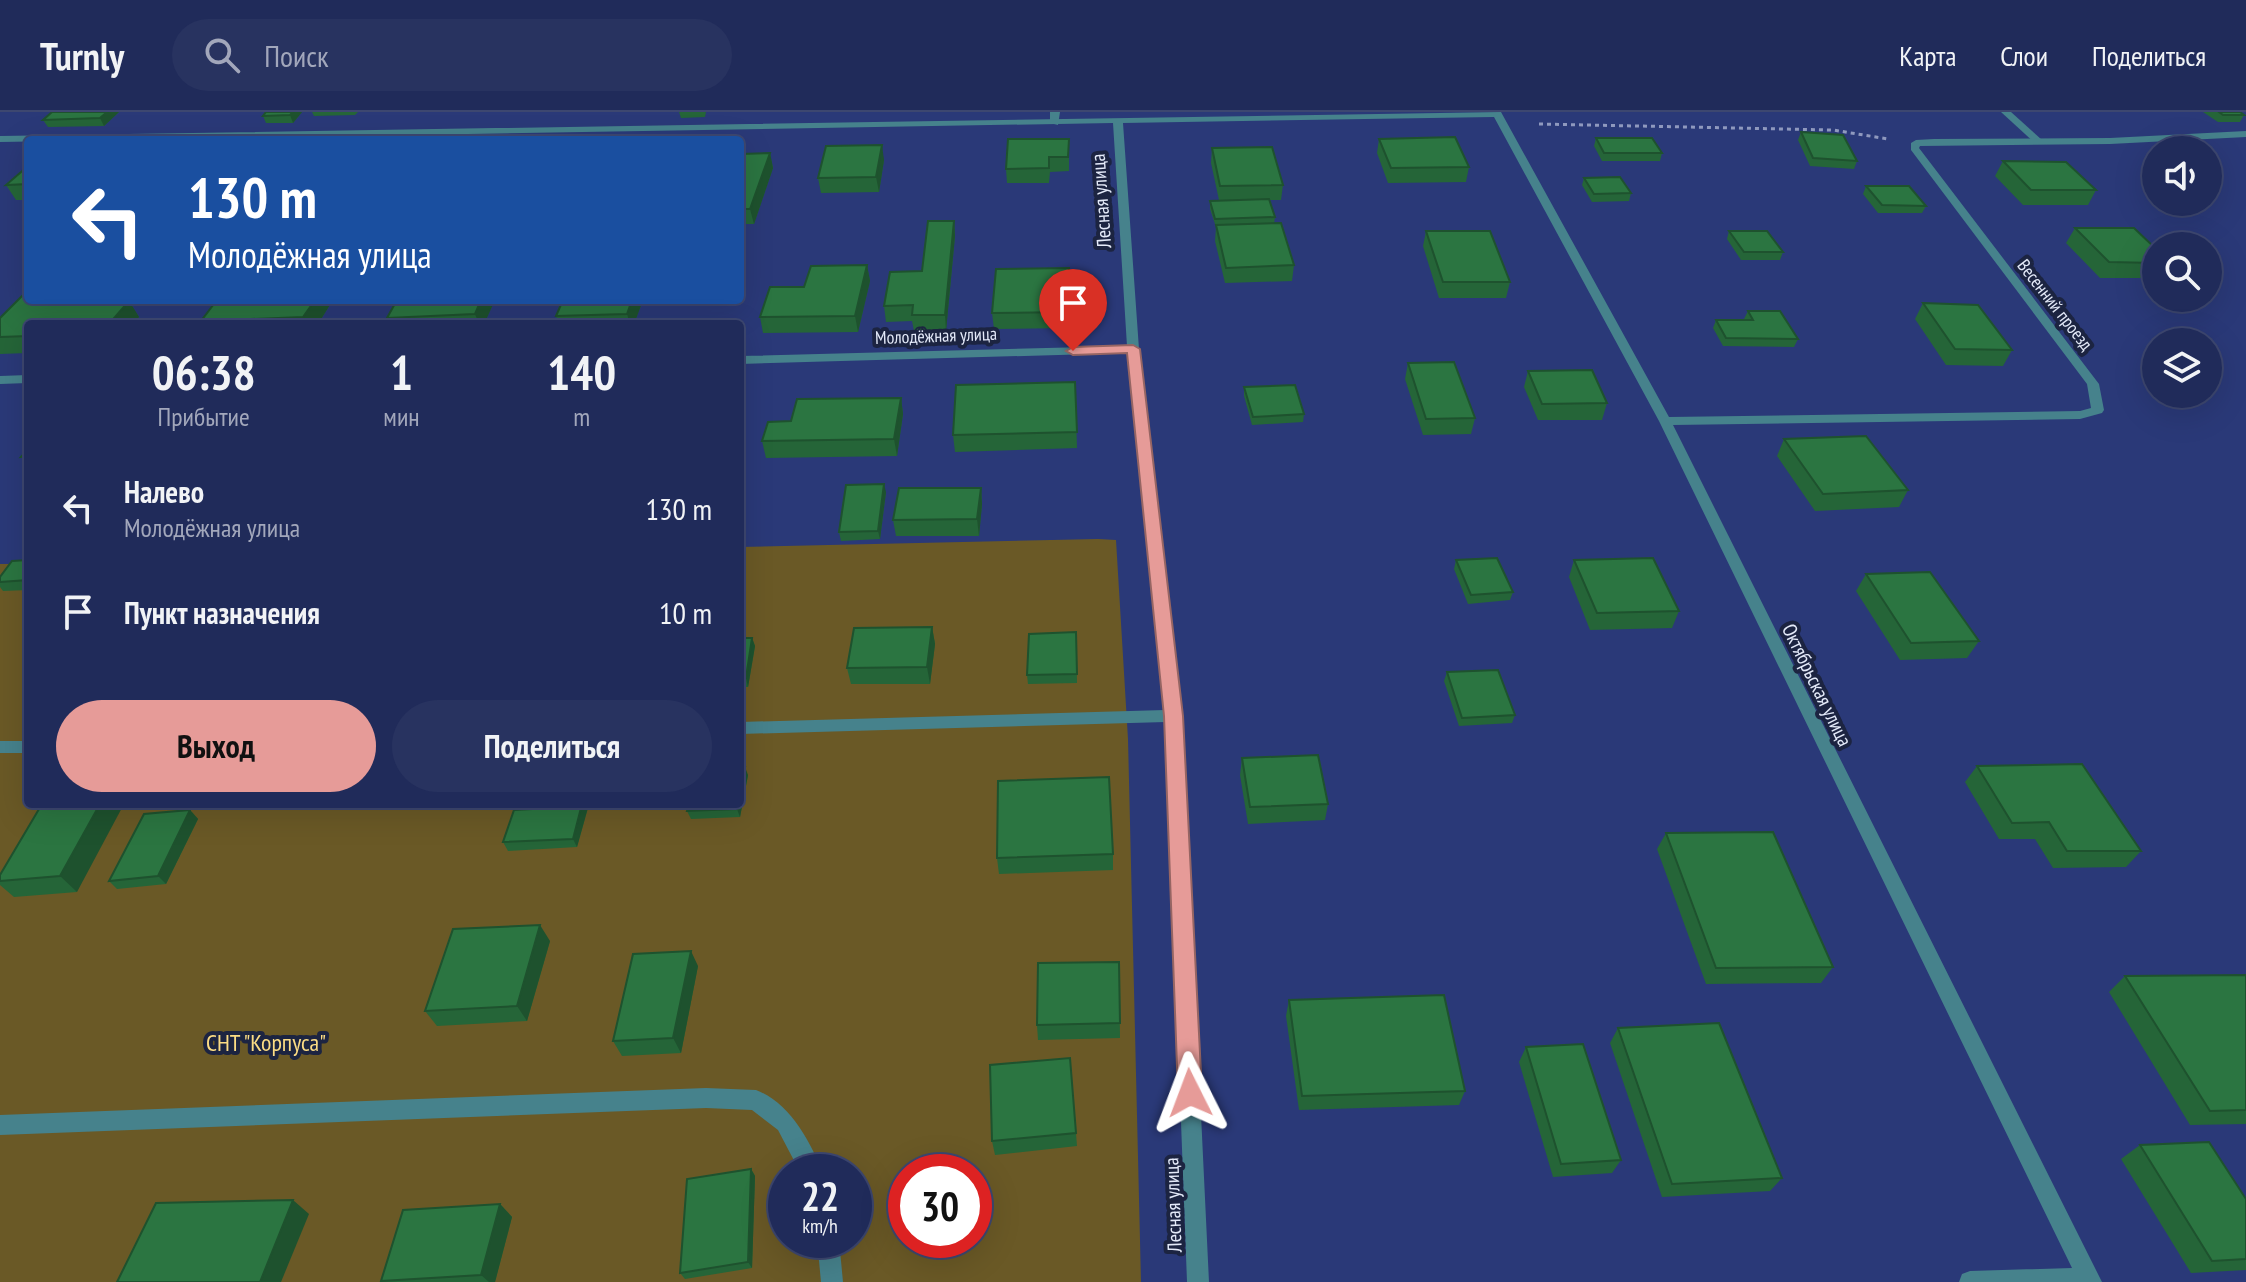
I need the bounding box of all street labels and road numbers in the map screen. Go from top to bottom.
street label: Лесная улица [1085,153,1117,250]
street label: Весенний проезд [2013,254,2098,355]
street label: Молодёжная улица [875,322,997,349]
street label: Октябрьская улица [1776,619,1858,751]
street label: Лесная улица [1158,1157,1188,1254]

